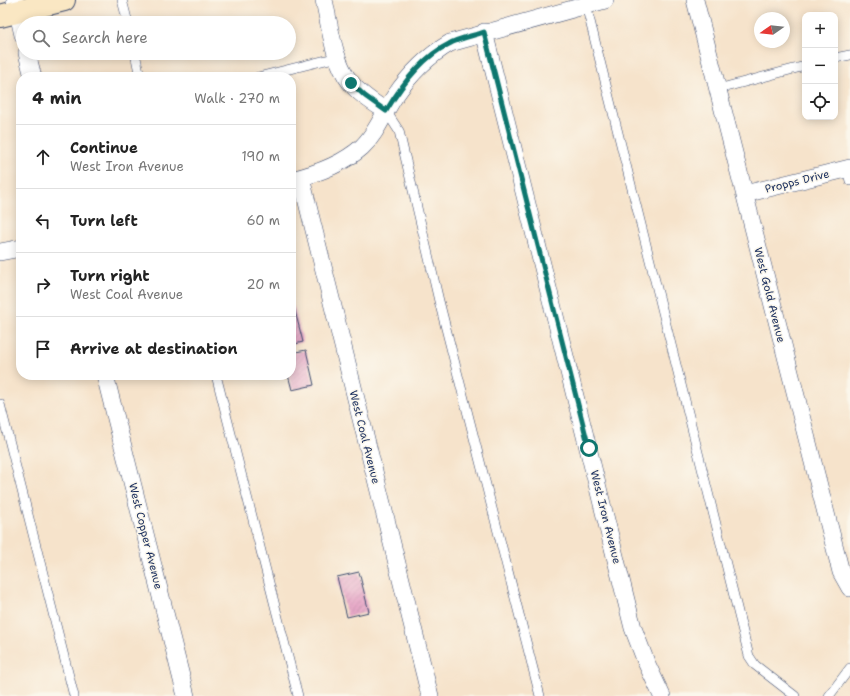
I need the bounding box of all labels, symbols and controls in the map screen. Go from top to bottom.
north arrow [754,12,790,48]
map controls [802,12,838,120]
button: + [802,12,838,48]
search box [16,16,296,60]
icon: search [30,27,52,49]
text: Search here [62,28,148,48]
button: − [802,48,838,84]
route end [342,74,360,92]
button: locate [802,84,838,120]
text: 4 min [32,87,82,109]
text: Walk · 270 m [194,90,280,107]
text: Continue [70,138,138,158]
icon: ahead [32,146,54,168]
text: 190 m [241,148,280,165]
text: West Iron Avenue [70,158,184,175]
street label: Propps Drive [763,166,831,197]
icon: left [32,210,54,232]
text: Turn left [70,211,138,231]
text: 60 m [247,212,280,229]
street label: West Gold Avenue [750,246,789,344]
text: Turn right [70,266,150,286]
icon: right [32,274,54,296]
text: 20 m [247,276,280,293]
text: West Coal Avenue [70,286,183,303]
icon: arrive [32,338,54,360]
text: Arrive at destination [70,339,238,359]
street label: West Coal Avenue [346,389,383,485]
route start [580,439,598,457]
street label: West Iron Avenue [587,469,624,566]
street label: West Copper Avenue [125,481,166,591]

